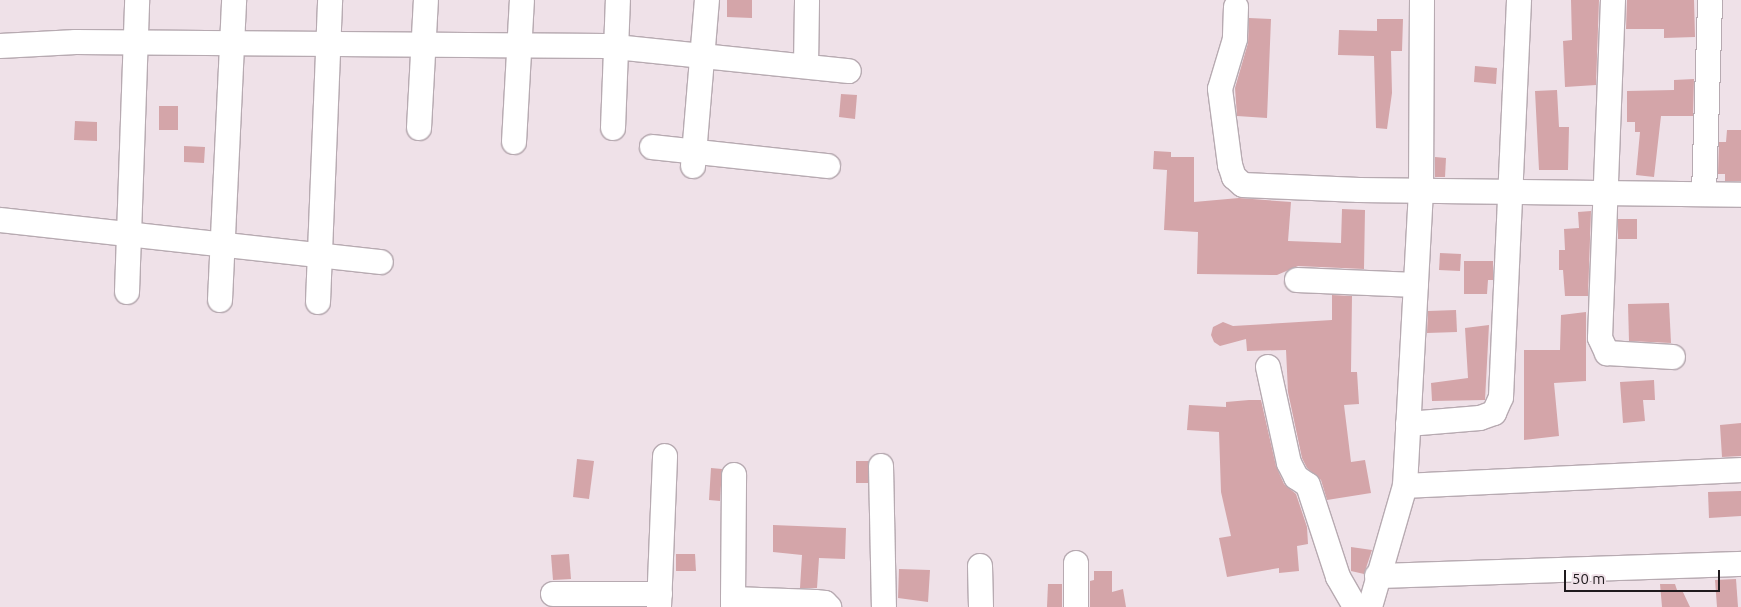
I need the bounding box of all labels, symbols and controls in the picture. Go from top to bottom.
scale bar [1566,560,1722,592]
text: 50 m [1572,570,1605,587]

